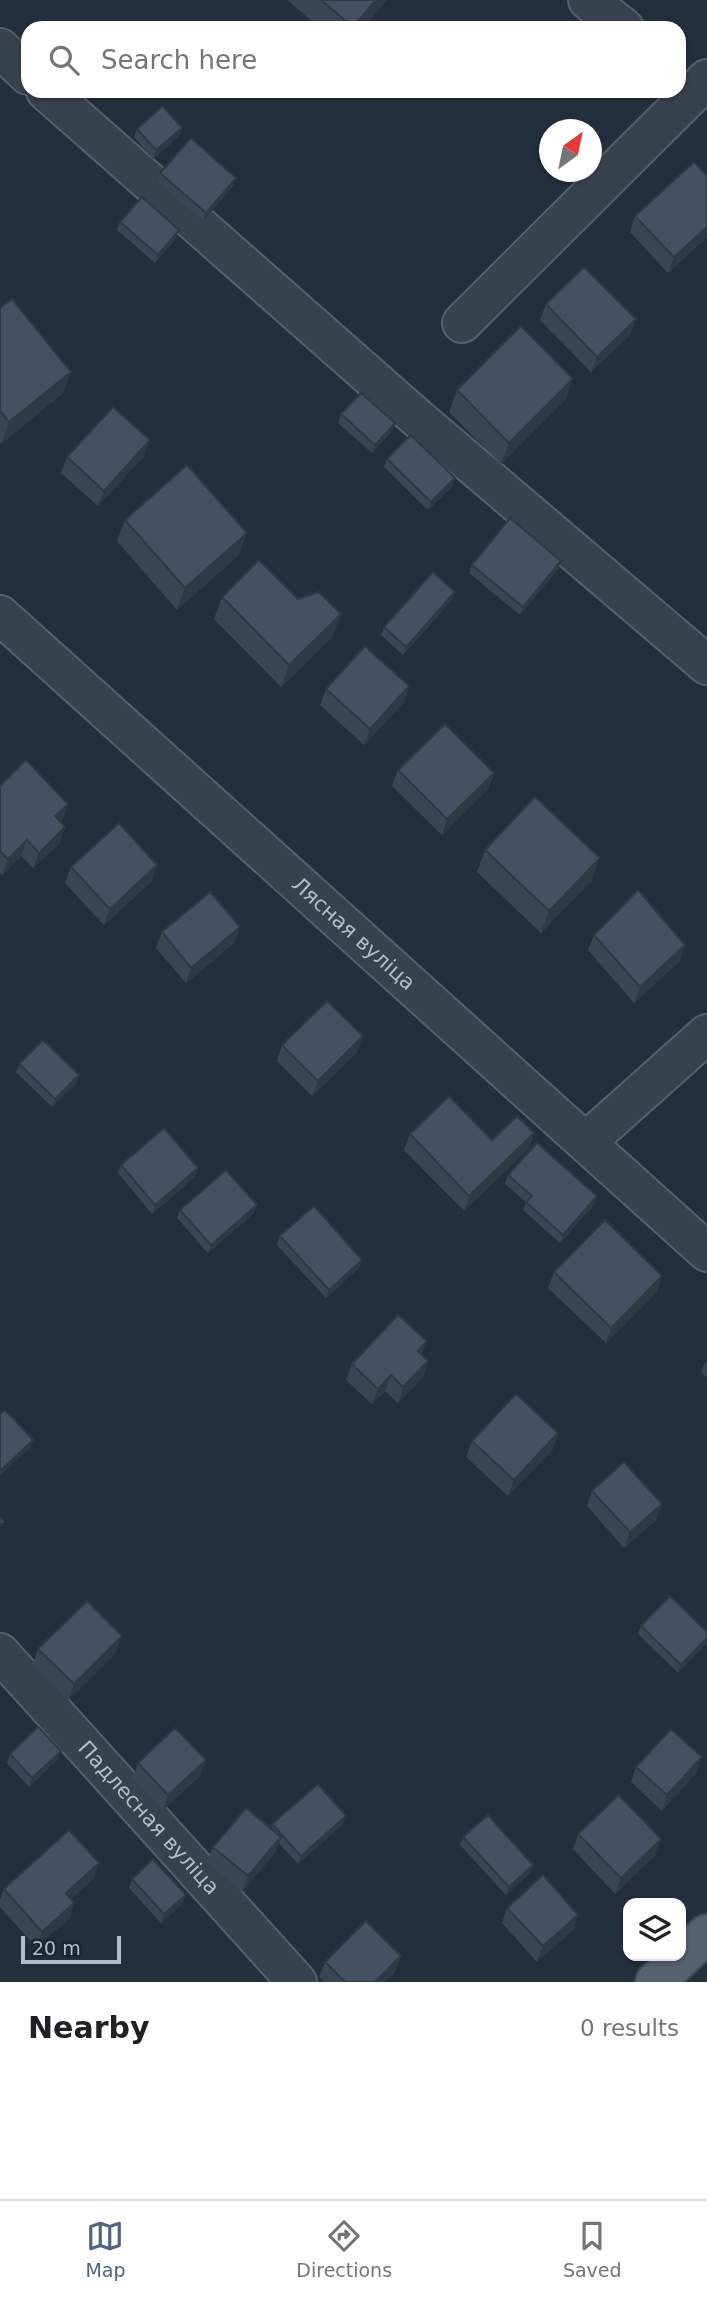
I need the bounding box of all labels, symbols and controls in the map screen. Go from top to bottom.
search box [21,21,686,98]
icon: search [45,41,83,79]
text: Search here [101,45,257,75]
north arrow [539,119,602,182]
street label: Лясная вуліца [287,872,420,995]
street label: Падлесная вуліца [73,1736,224,1899]
map controls [623,1898,686,1961]
button: layers [623,1898,686,1961]
scale bar [21,1933,121,1965]
text: 20 m [32,1937,81,1959]
text: Nearby [28,2010,150,2045]
text: 0 results [580,2015,679,2041]
tab: Map [85,2217,126,2281]
tab: Directions [296,2217,392,2281]
tab: Saved [563,2217,622,2281]

